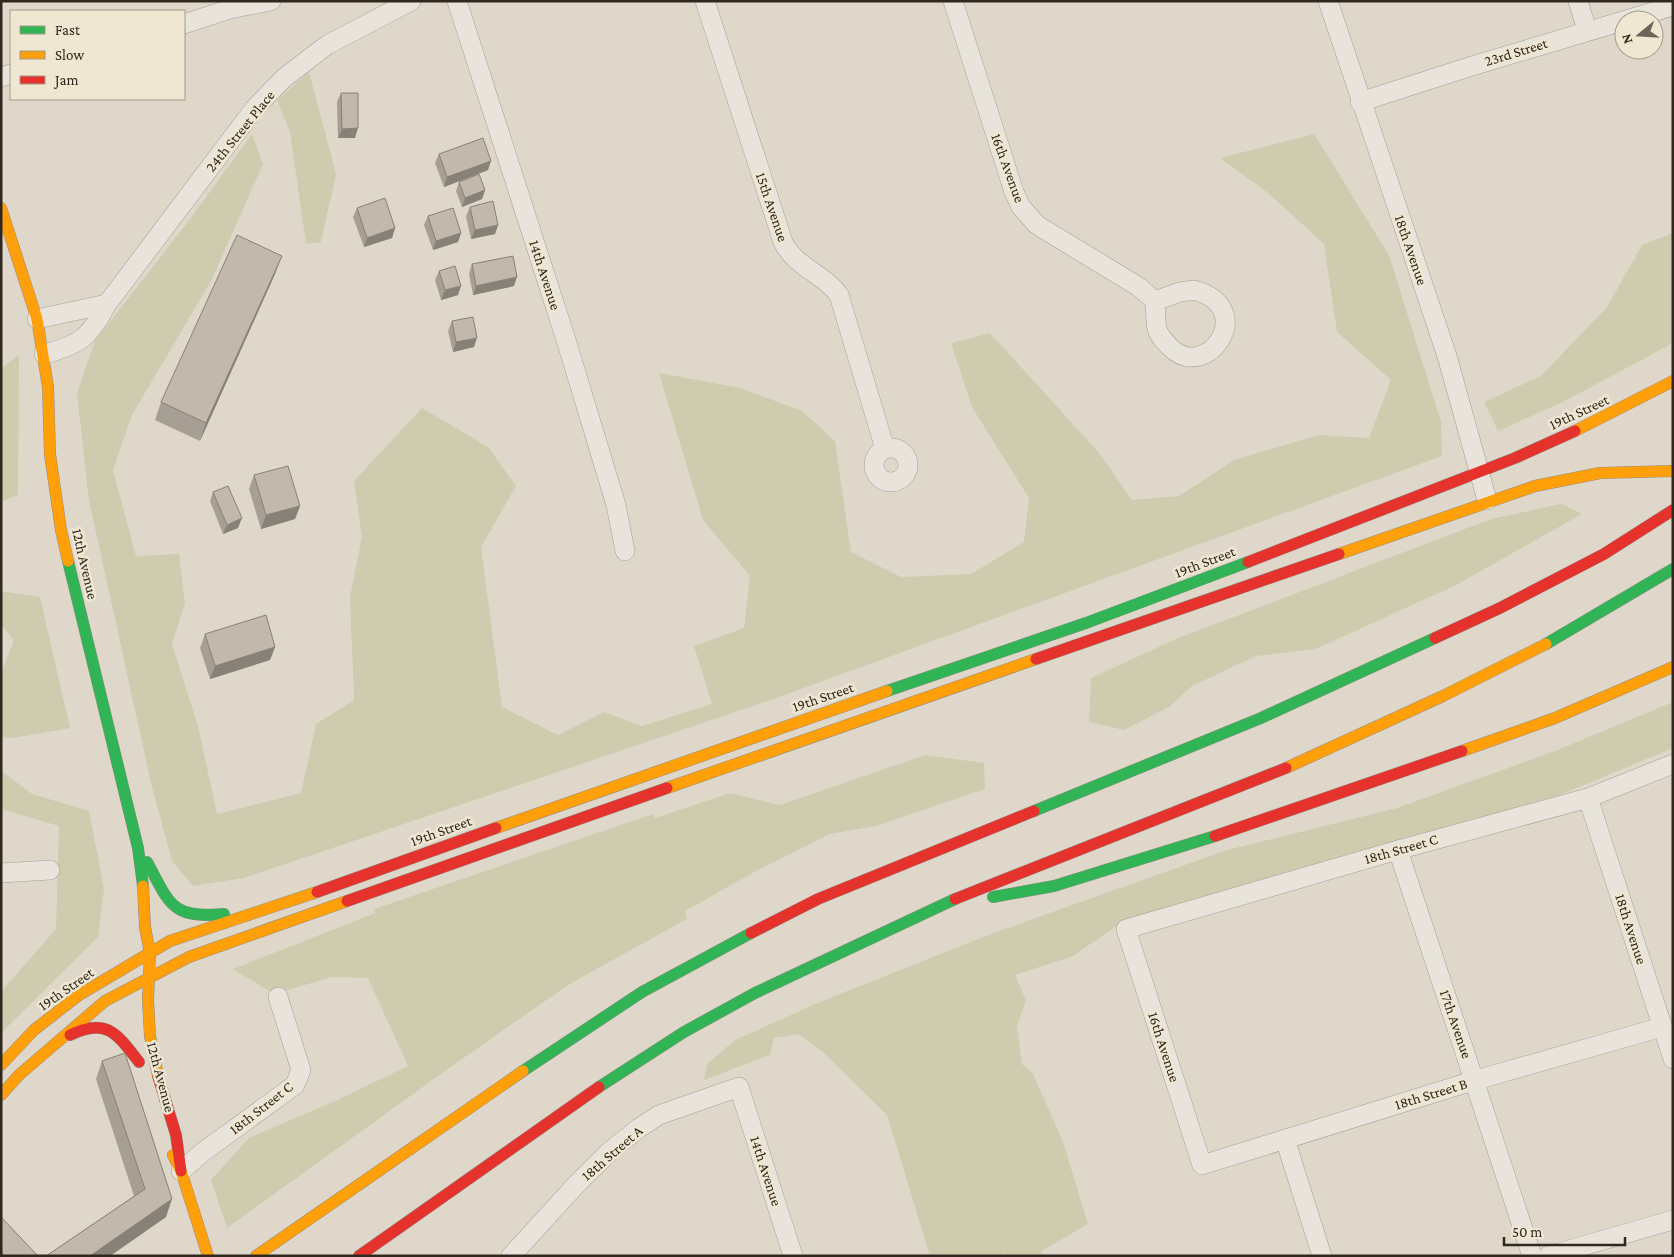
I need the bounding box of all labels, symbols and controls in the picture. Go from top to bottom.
legend [10,10,185,100]
north arrow [1614,10,1664,60]
text: Fast [55,22,81,38]
text: N [1617,32,1636,46]
street label: 23rd Street [1483,35,1550,69]
text: Slow [55,47,85,63]
text: Jam [53,72,78,89]
street label: 24th Street Place [202,87,278,175]
street label: 16th Avenue [988,131,1028,205]
street label: 15th Avenue [753,170,791,244]
street label: 18th Avenue [1392,213,1431,287]
street label: 14th Avenue [526,238,564,312]
street label: 19th Street [1547,391,1612,433]
street label: 12th Avenue [69,527,101,601]
street label: 19th Street [1172,543,1239,581]
street label: 19th Street [790,679,857,715]
street label: 19th Street [408,812,475,849]
street label: 18th Street C [1362,831,1440,867]
street label: 18th Avenue [1612,892,1650,967]
street label: 19th Street [35,964,97,1014]
street label: 17th Avenue [1437,987,1475,1061]
street label: 16th Avenue [1145,1010,1183,1084]
street label: 12th Avenue [144,1040,178,1114]
street label: 18th Street B [1393,1075,1469,1113]
street label: 18th Street C [226,1078,296,1138]
street label: 18th Street A [578,1122,646,1184]
street label: 14th Avenue [747,1134,785,1208]
scale bar [1504,1214,1625,1246]
text: 50 m [1512,1224,1542,1240]

